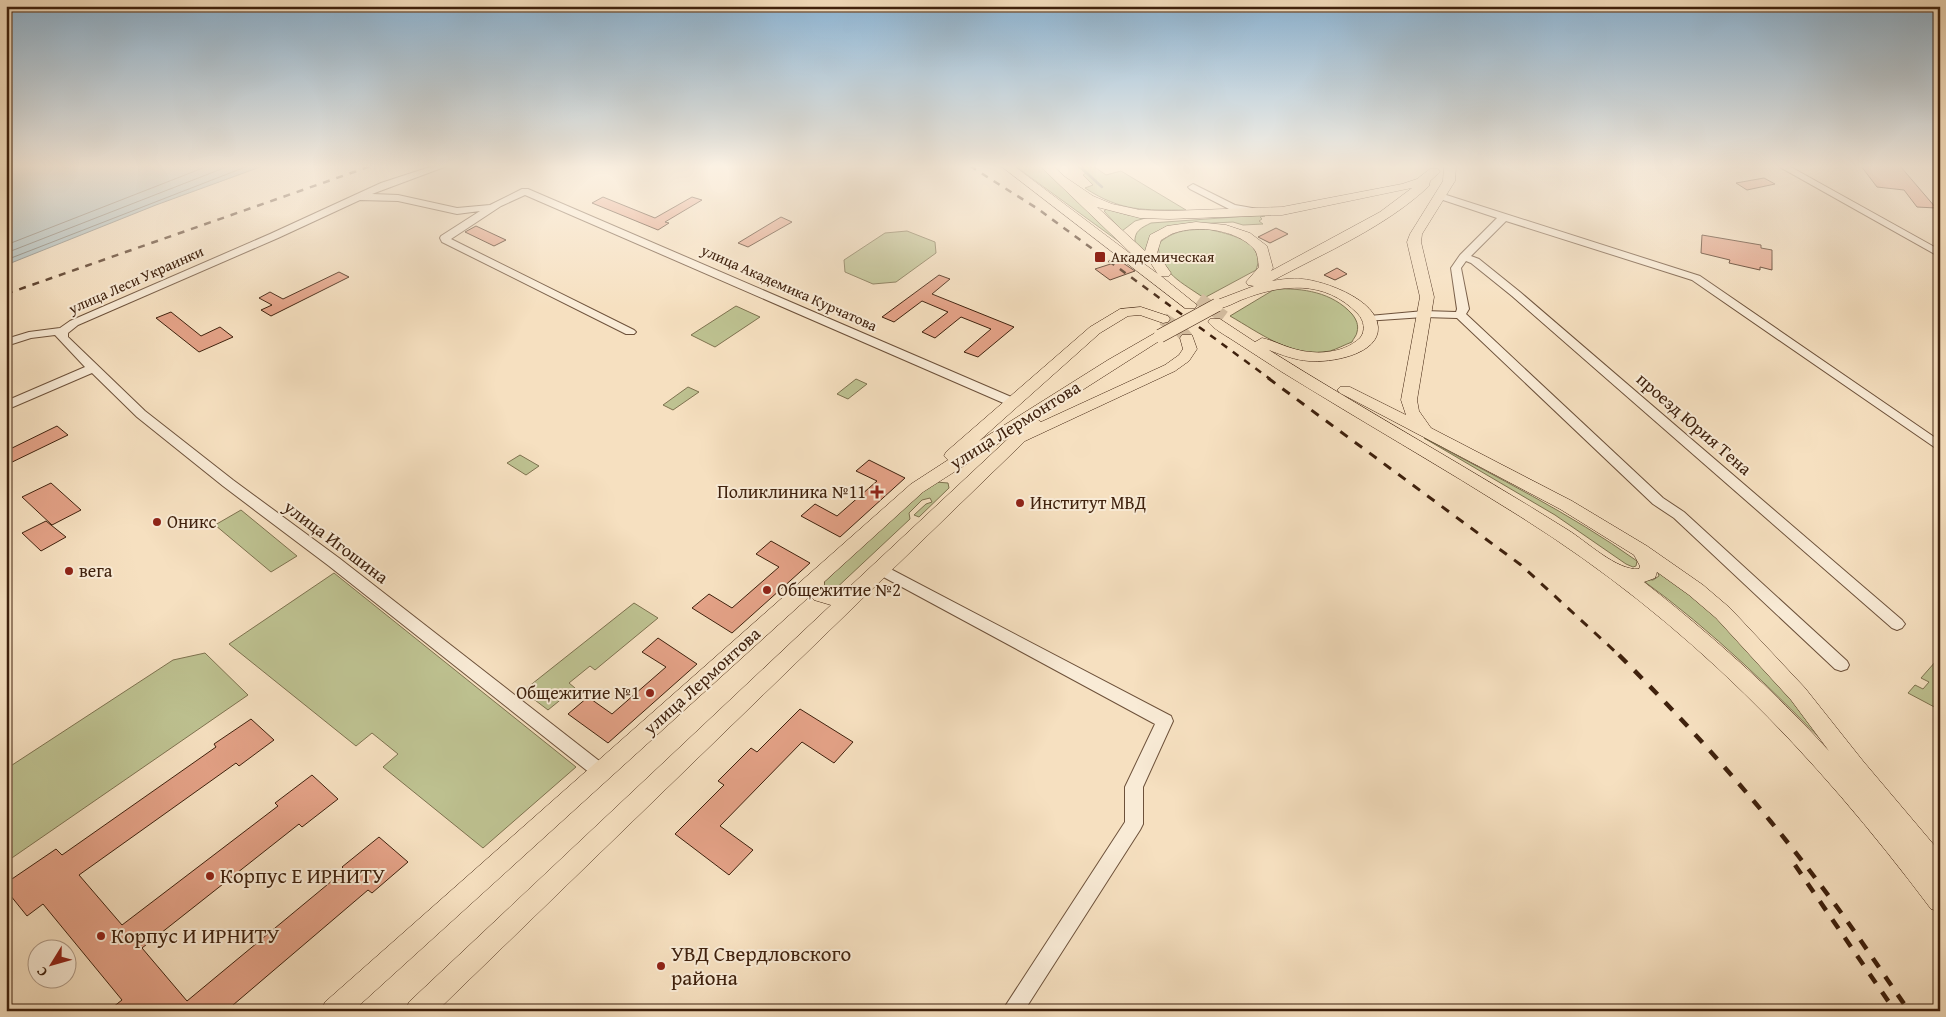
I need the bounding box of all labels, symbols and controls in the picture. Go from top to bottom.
street label: улица Академика Курчатова [697,239,881,336]
street label: улица Леси Украинки [64,240,207,319]
place label: Академическая [1111,246,1215,267]
marker: Академическая [1093,250,1107,264]
street label: проезд Юрия Тена [1631,366,1758,482]
street label: улица Лермонтова [943,373,1086,476]
place label: Поликлиника №11 [717,478,866,505]
marker: Поликлиника №11 [870,485,884,499]
place label: Институт МВД [1030,489,1146,516]
street label: улица Игошина [278,493,395,590]
marker: Институт МВД [1014,497,1026,509]
place label: Оникс [167,508,216,535]
marker: Оникс [151,516,163,528]
place label: вега [79,557,113,584]
marker: вега [63,565,75,577]
place label: Общежитие №2 [777,576,901,603]
marker: Общежитие №2 [761,584,773,596]
street label: улица Лермонтова [636,620,767,741]
place label: Общежитие №1 [516,679,640,706]
marker: Общежитие №1 [644,687,656,699]
place label: Корпус Е ИРНИТУ [220,860,385,891]
marker: Корпус Е ИРНИТУ [204,870,216,882]
place label: Корпус И ИРНИТУ [111,920,280,951]
marker: Корпус И ИРНИТУ [95,930,107,942]
place label: УВД Свердловского района [671,938,851,993]
north arrow [28,940,78,990]
marker: УВД Свердловского района [655,960,667,972]
text: С [31,963,52,981]

